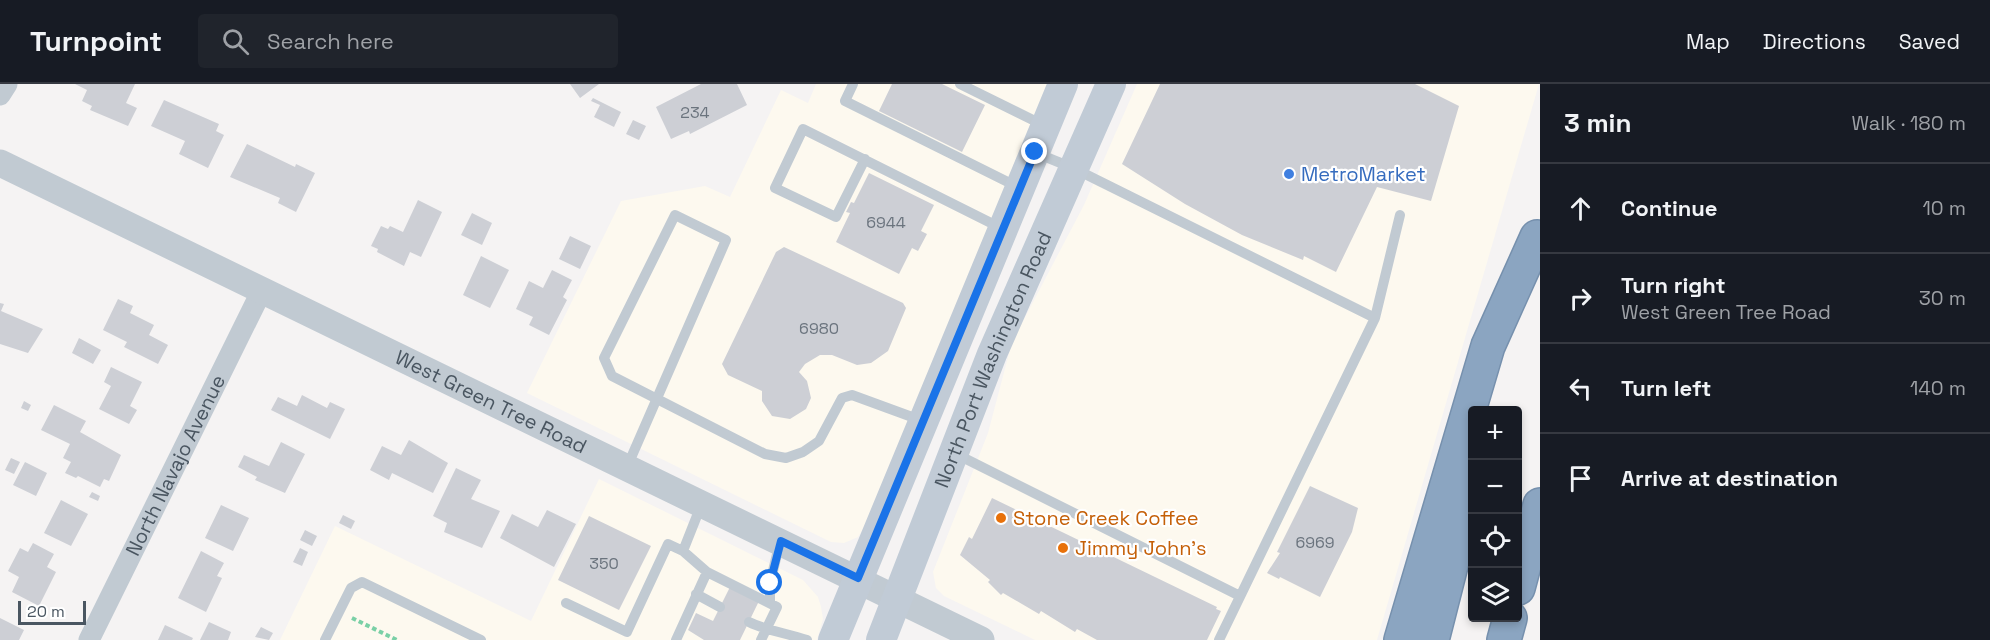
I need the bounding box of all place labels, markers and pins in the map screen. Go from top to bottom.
place label: MetroMarket [1301,161,1426,187]
marker: MetroMarket [1282,167,1296,181]
place label: Stone Creek Coffee [1013,505,1199,531]
marker: Stone Creek Coffee [994,511,1008,525]
place label: Jimmy John's [1075,535,1207,561]
marker: Jimmy John's [1056,541,1070,555]

